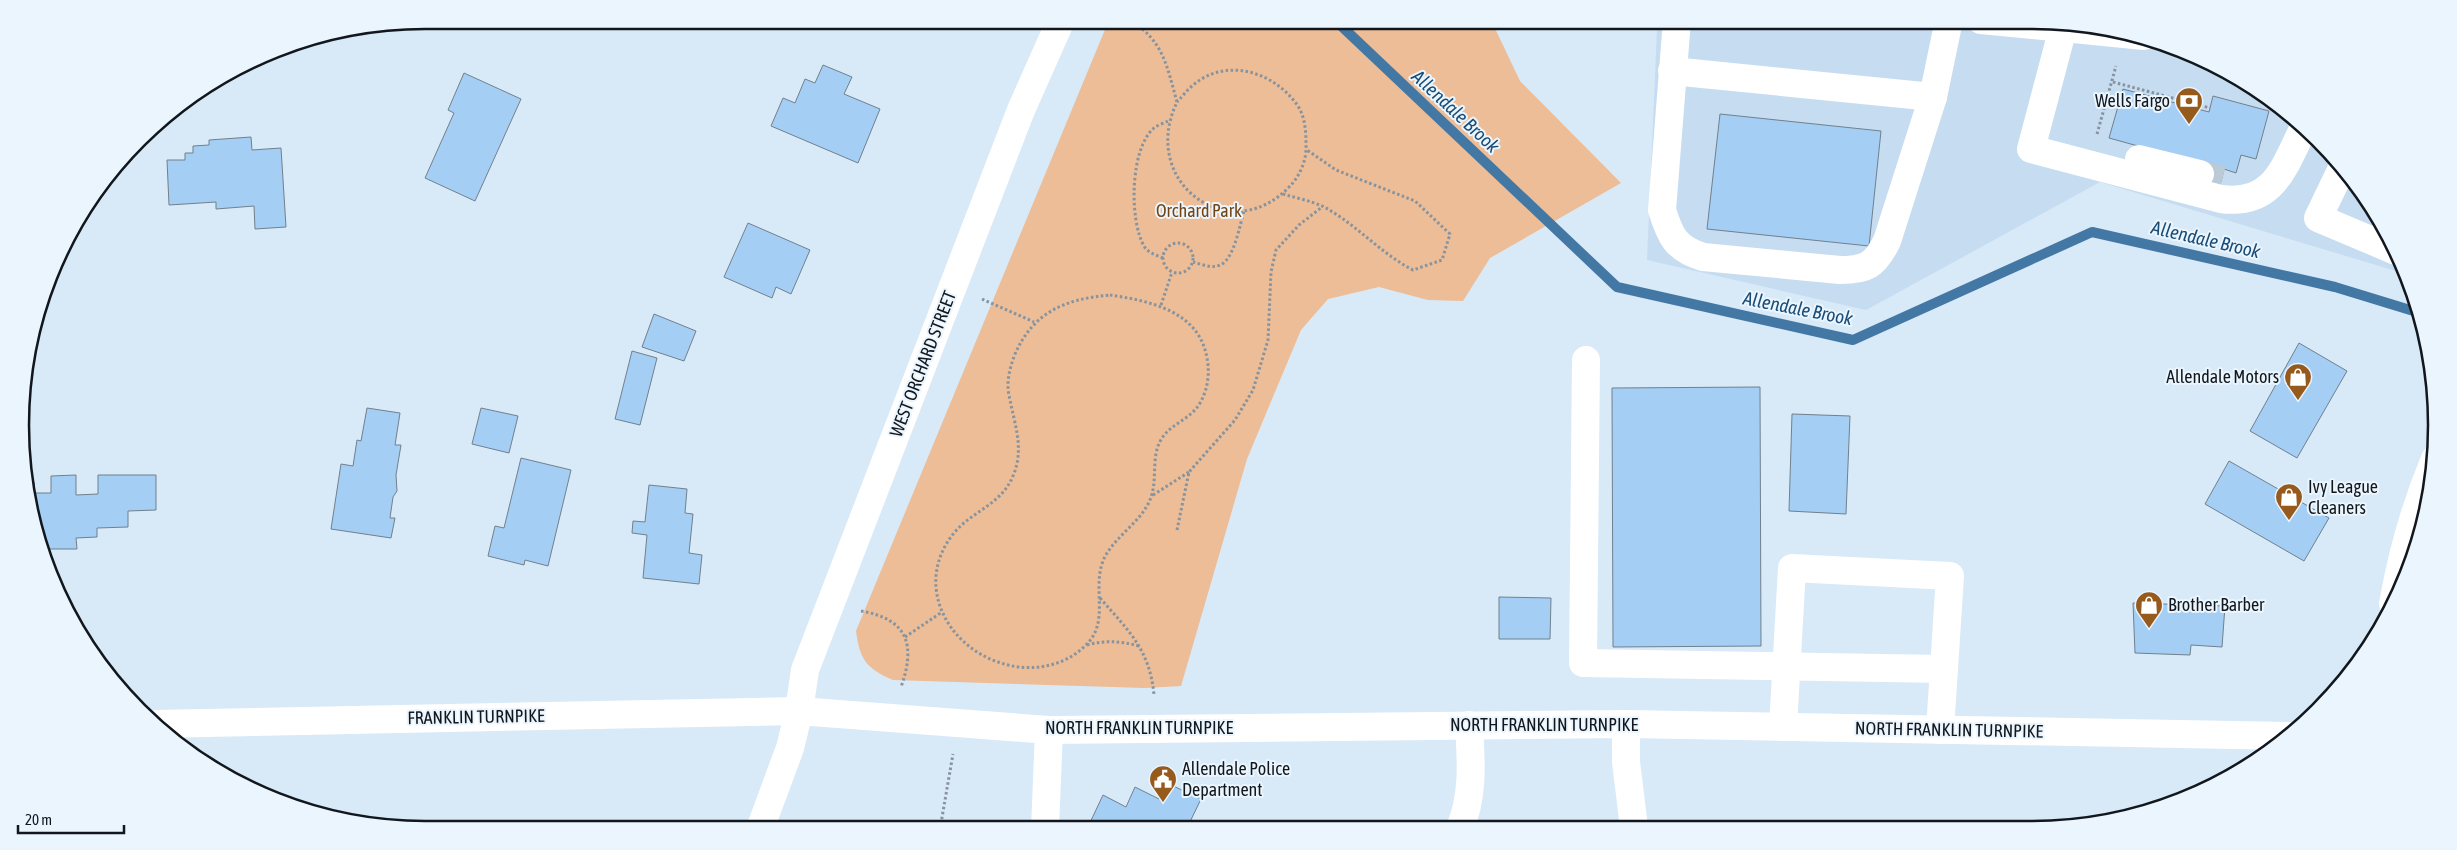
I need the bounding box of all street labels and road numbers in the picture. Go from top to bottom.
street label: WEST ORCHARD STREET [885,288,960,440]
street label: FRANKLIN TURNPIKE [407,705,545,728]
street label: NORTH FRANKLIN TURNPIKE [1450,714,1638,735]
street label: NORTH FRANKLIN TURNPIKE [1045,717,1233,738]
street label: NORTH FRANKLIN TURNPIKE [1855,717,2044,742]

